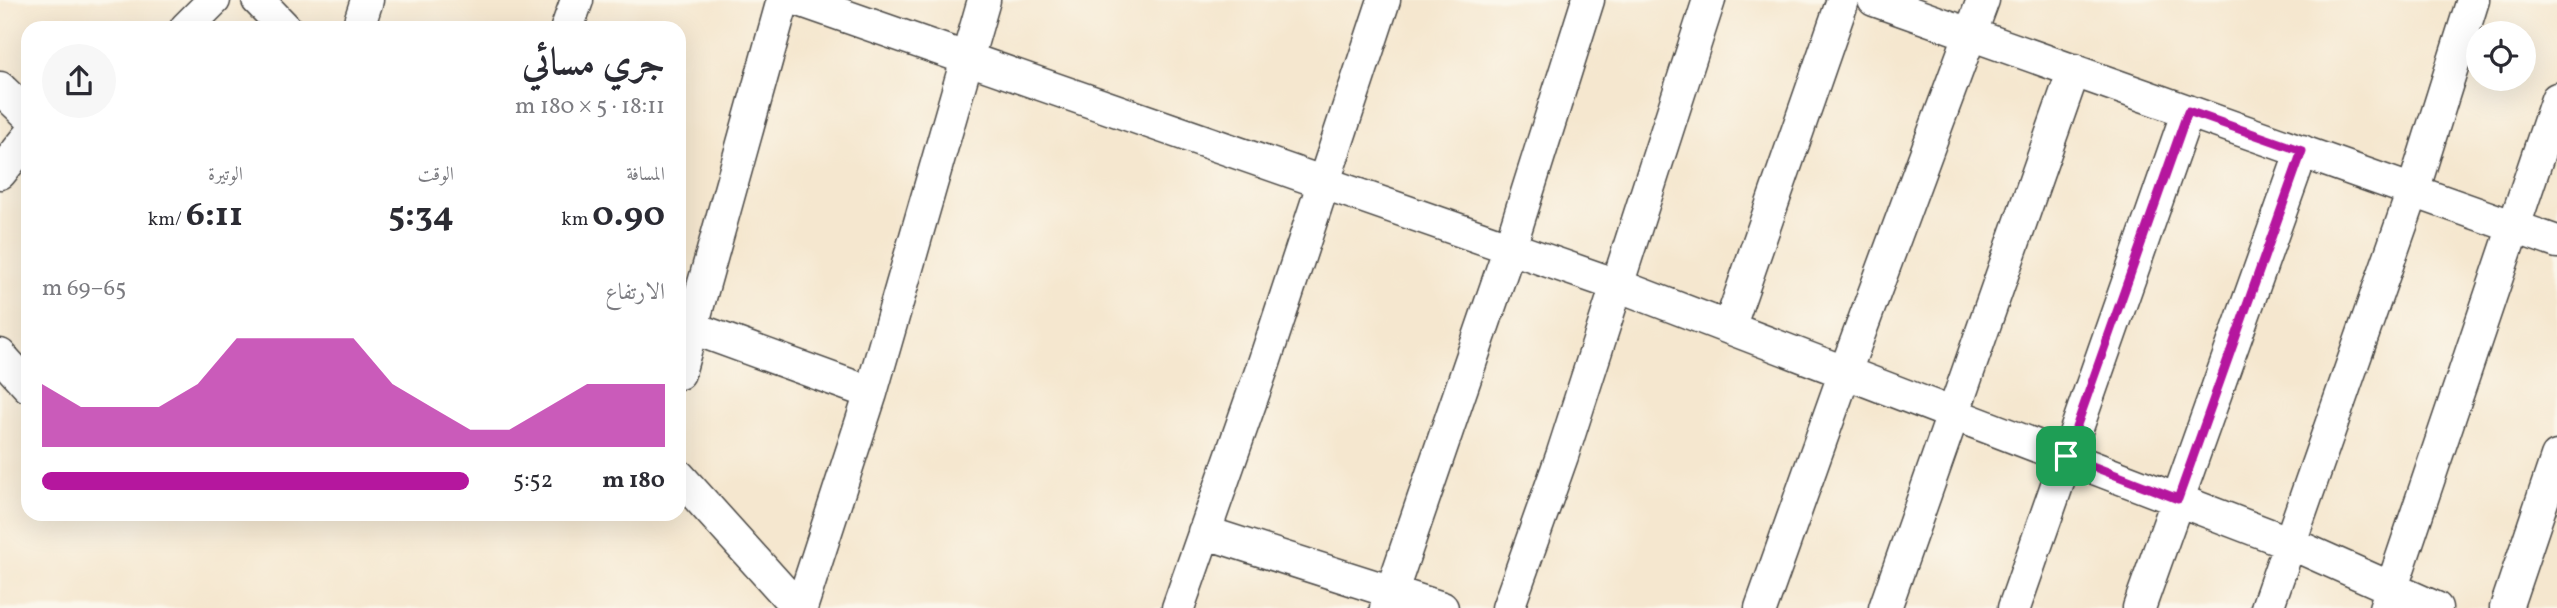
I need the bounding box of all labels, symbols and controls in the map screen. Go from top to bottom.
map controls [2466,21,2536,91]
button: locate [2466,21,2536,91]
text: جري مسائي [522,38,665,91]
button: share [42,44,116,118]
text: 18:11 · 5 × 180 m [515,91,665,123]
text: الوتيرة [208,162,243,188]
text: الوقت [418,162,454,188]
text: المسافة [626,162,665,188]
text: 6:11 [186,192,243,240]
text: 5:34 [388,192,454,240]
text: 0.90 [592,192,665,240]
text: /km [148,207,186,233]
text: km [561,207,592,233]
text: 65–69 m [42,273,126,305]
text: الارتفاع [605,277,665,309]
pin [2036,426,2096,486]
icon: arrive [2047,437,2085,475]
text: 5:52 [513,465,553,497]
text: 180 m [602,465,665,497]

